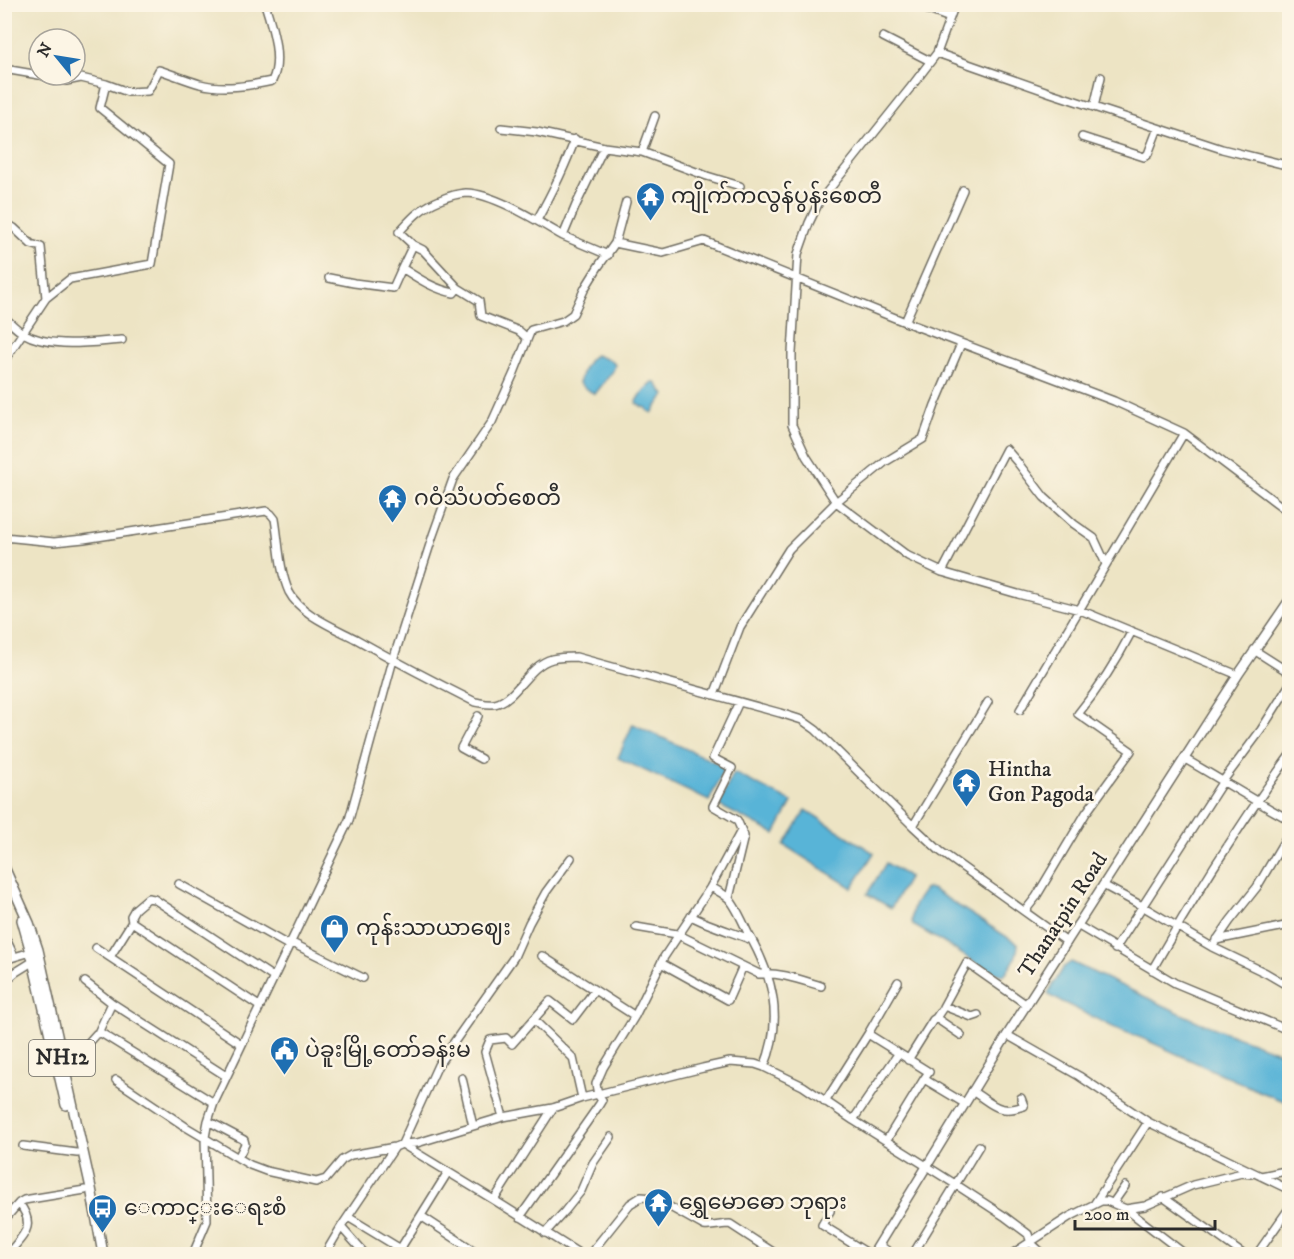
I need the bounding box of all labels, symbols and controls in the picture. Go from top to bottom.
north arrow [27,27,87,87]
text: N [33,39,57,61]
temple icon: ကျိုက်ကလွန်ပွန်းစေတီ [634,180,666,222]
place label: ကျိုက်ကလွန်ပွန်းစေတီ [671,180,882,214]
temple icon: ဂဝံသံပတ်စေတီ [377,482,409,524]
place label: ဂဝံသံပတ်စေတီ [414,482,561,512]
place label: Hintha Gon Pagoda [988,756,1095,808]
temple icon: Hintha Gon Pagoda [951,766,983,808]
street label: Thanatpin Road [1012,847,1114,983]
shop icon: ကုန်းသာယာဈေး [319,912,351,954]
place label: ကုန်းသာယာဈေး [356,912,511,945]
public building icon: ပဲခူးမြို့တော်ခန်းမ [268,1034,300,1076]
place label: ပဲခူးမြို့တော်ခန်းမ [305,1034,471,1067]
road number: NH12 [29,1040,95,1076]
temple icon: ရွှေမောဓော ဘုရား [642,1186,674,1228]
place label: ရွှေမောဓော ဘုရား [679,1189,847,1219]
bus stop icon: ေကာင္းေရႊစံ [87,1192,119,1234]
scale bar [1075,1193,1214,1231]
place label: ေကာင္းေရႊစံ [124,1195,287,1225]
text: 200 m [1084,1204,1130,1226]

